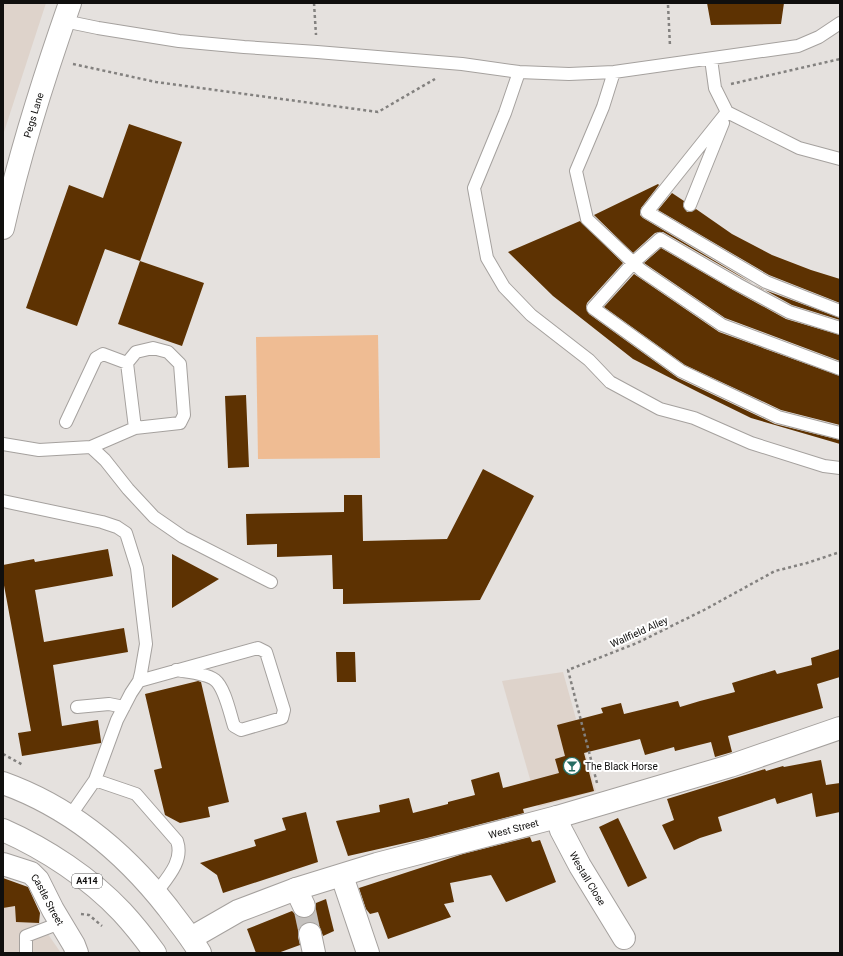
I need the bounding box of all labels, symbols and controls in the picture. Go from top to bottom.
street label: Pegs Lane [21,91,45,139]
street label: Wallfield Alley [609,614,670,650]
bar icon: The Black Horse [562,756,582,776]
place label: The Black Horse [585,761,658,772]
street label: West Street [487,817,540,840]
street label: Westall Close [568,850,608,907]
street label: Castle Street [29,871,66,927]
road number: A414 [72,874,102,888]

